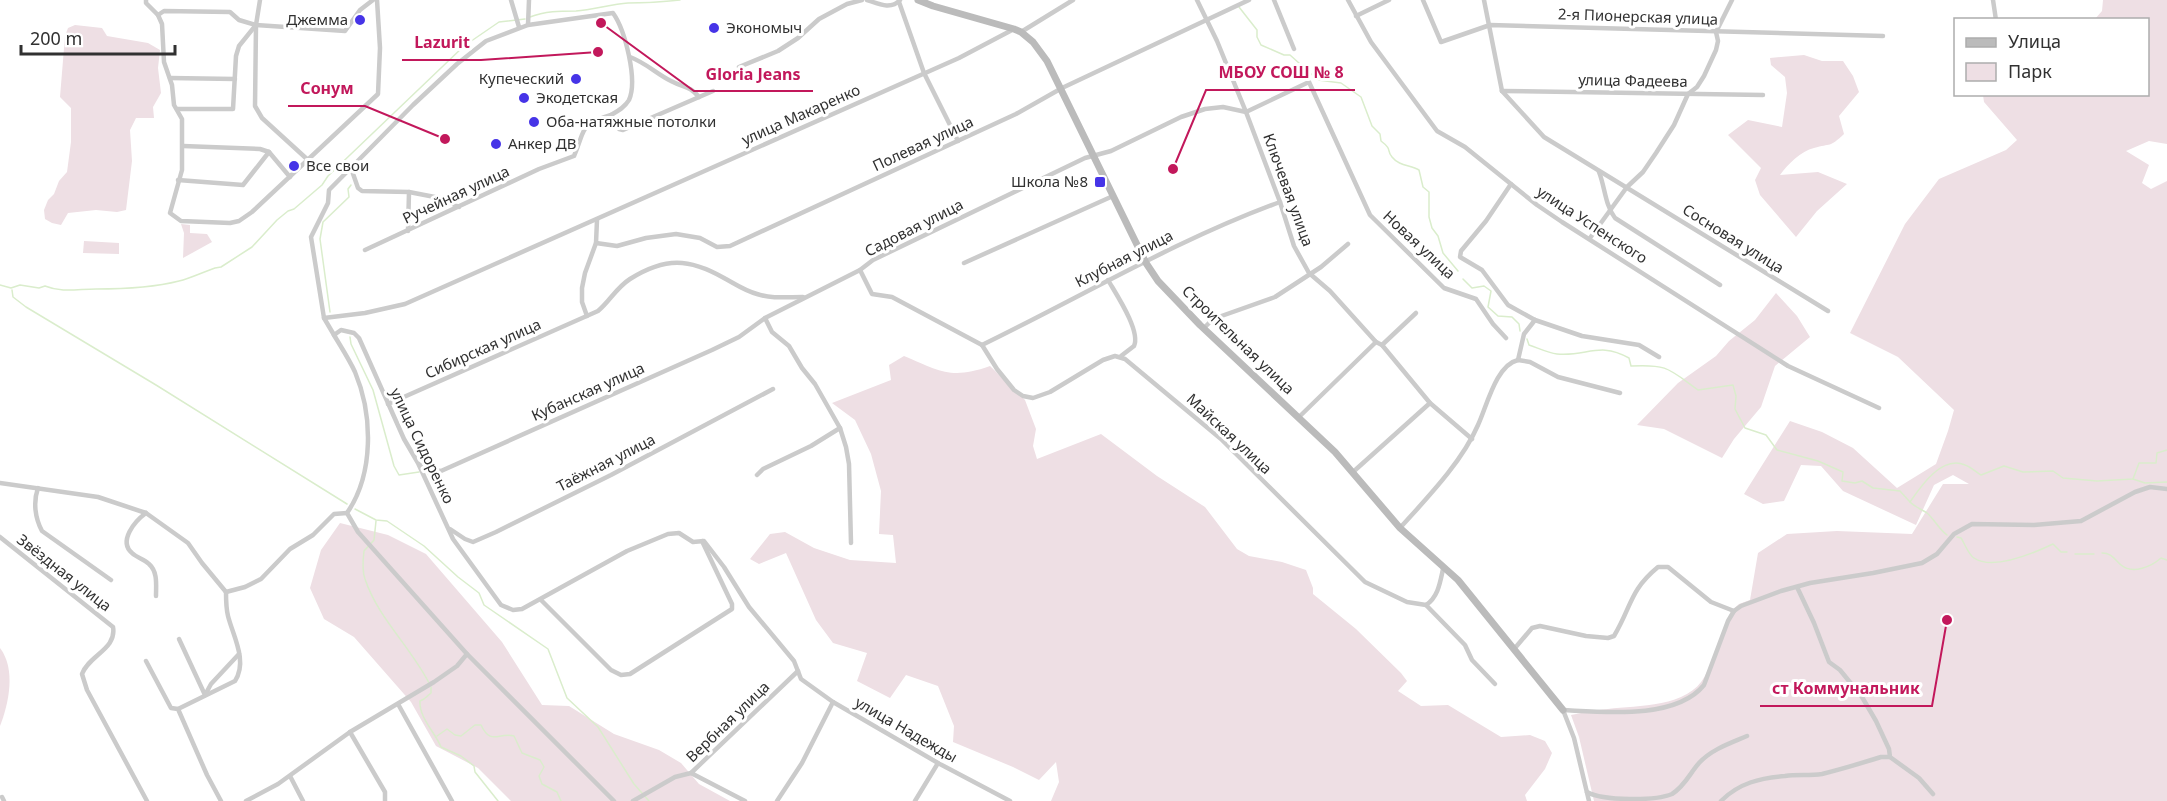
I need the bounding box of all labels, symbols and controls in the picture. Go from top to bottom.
street label: 2-я Пионерская улица [1558,3,1718,29]
place label: Джемма [286,9,348,29]
marker: Джемма [353,13,367,27]
place label: Экономыч [726,17,802,37]
scale bar [21,18,176,56]
legend [1954,18,2149,96]
marker: Экономыч [707,21,721,35]
text: 200 m [30,26,82,50]
callout: Lazurit [402,26,481,60]
text: Улица [2008,29,2061,53]
text: Lazurit [414,31,470,53]
callout: МБОУ СОШ № 8 [1206,56,1355,90]
callout: Gloria Jeans [694,57,813,91]
text: Парк [2008,59,2052,83]
text: МБОУ СОШ № 8 [1218,61,1344,83]
text: Gloria Jeans [706,63,800,85]
place label: Купеческий [479,68,564,88]
street label: улица Фадеева [1578,69,1688,91]
callout: Сонум [288,72,365,106]
marker: Купеческий [569,72,583,86]
text: Сонум [300,77,354,99]
street label: улица Макаренко [738,79,863,149]
place label: Экодетская [536,87,618,107]
marker: Экодетская [517,91,531,105]
place label: Оба-натяжные потолки [546,111,716,131]
street label: Полевая улица [869,111,976,175]
marker: Оба-натяжные потолки [527,115,541,129]
street label: Ключевая улица [1259,130,1319,249]
place label: Анкер ДВ [508,133,576,153]
marker: Анкер ДВ [489,137,503,151]
place label: Все свои [306,155,369,175]
marker: Все свои [287,159,301,173]
street label: Ручейная улица [399,161,512,228]
place label: Школа №8 [1011,171,1088,191]
marker: Школа №8 [1093,175,1107,189]
street label: улица Успенского [1533,181,1652,267]
street label: Садовая улица [861,194,966,260]
street label: Сосновая улица [1679,199,1788,277]
street label: Новая улица [1379,206,1460,283]
street label: Клубная улица [1071,225,1176,291]
street label: Строительная улица [1178,280,1299,398]
street label: Сибирская улица [422,314,544,383]
street label: Кубанская улица [528,357,647,425]
street label: улица Сидоренко [386,384,460,507]
street label: Майская улица [1183,389,1277,478]
street label: Таёжная улица [553,429,658,496]
street label: Звёздная улица [13,529,116,615]
callout: ст Коммунальник [1760,672,1932,706]
street label: Вербная улица [681,676,773,766]
text: ст Коммунальник [1772,677,1920,699]
street label: улица Надежды [852,692,961,767]

